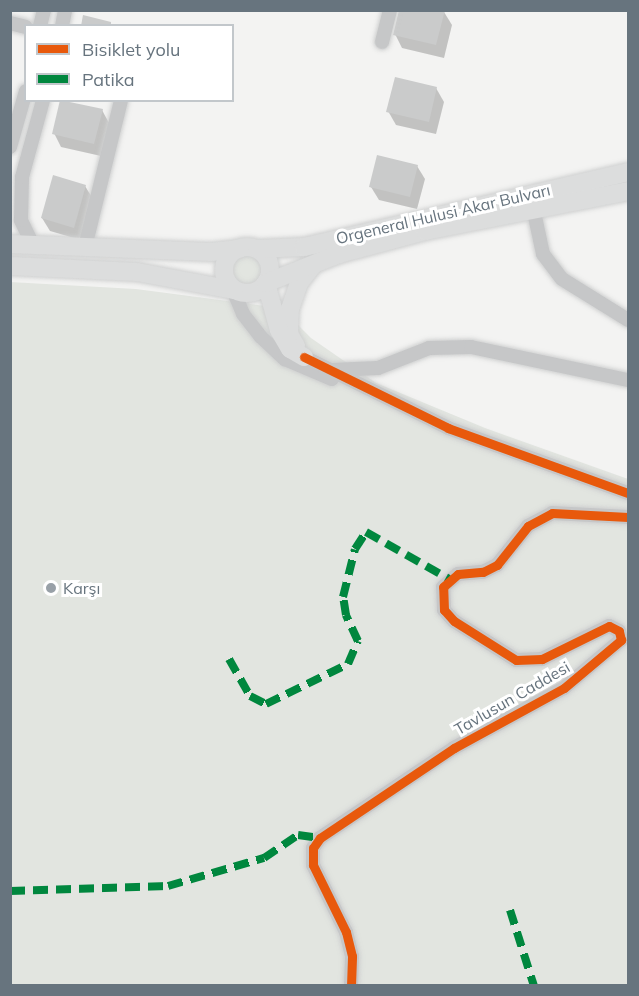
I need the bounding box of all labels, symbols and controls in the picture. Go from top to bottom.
legend [24,24,234,102]
text: Bisiklet yolu [82,38,180,61]
text: Patika [82,68,135,91]
street label: Orgeneral Hulusi Akar Bulvarı [334,180,552,248]
place label: Karşı [63,578,100,598]
marker: Karşı [44,581,58,595]
street label: Tavlusun Caddesi [451,657,573,739]

